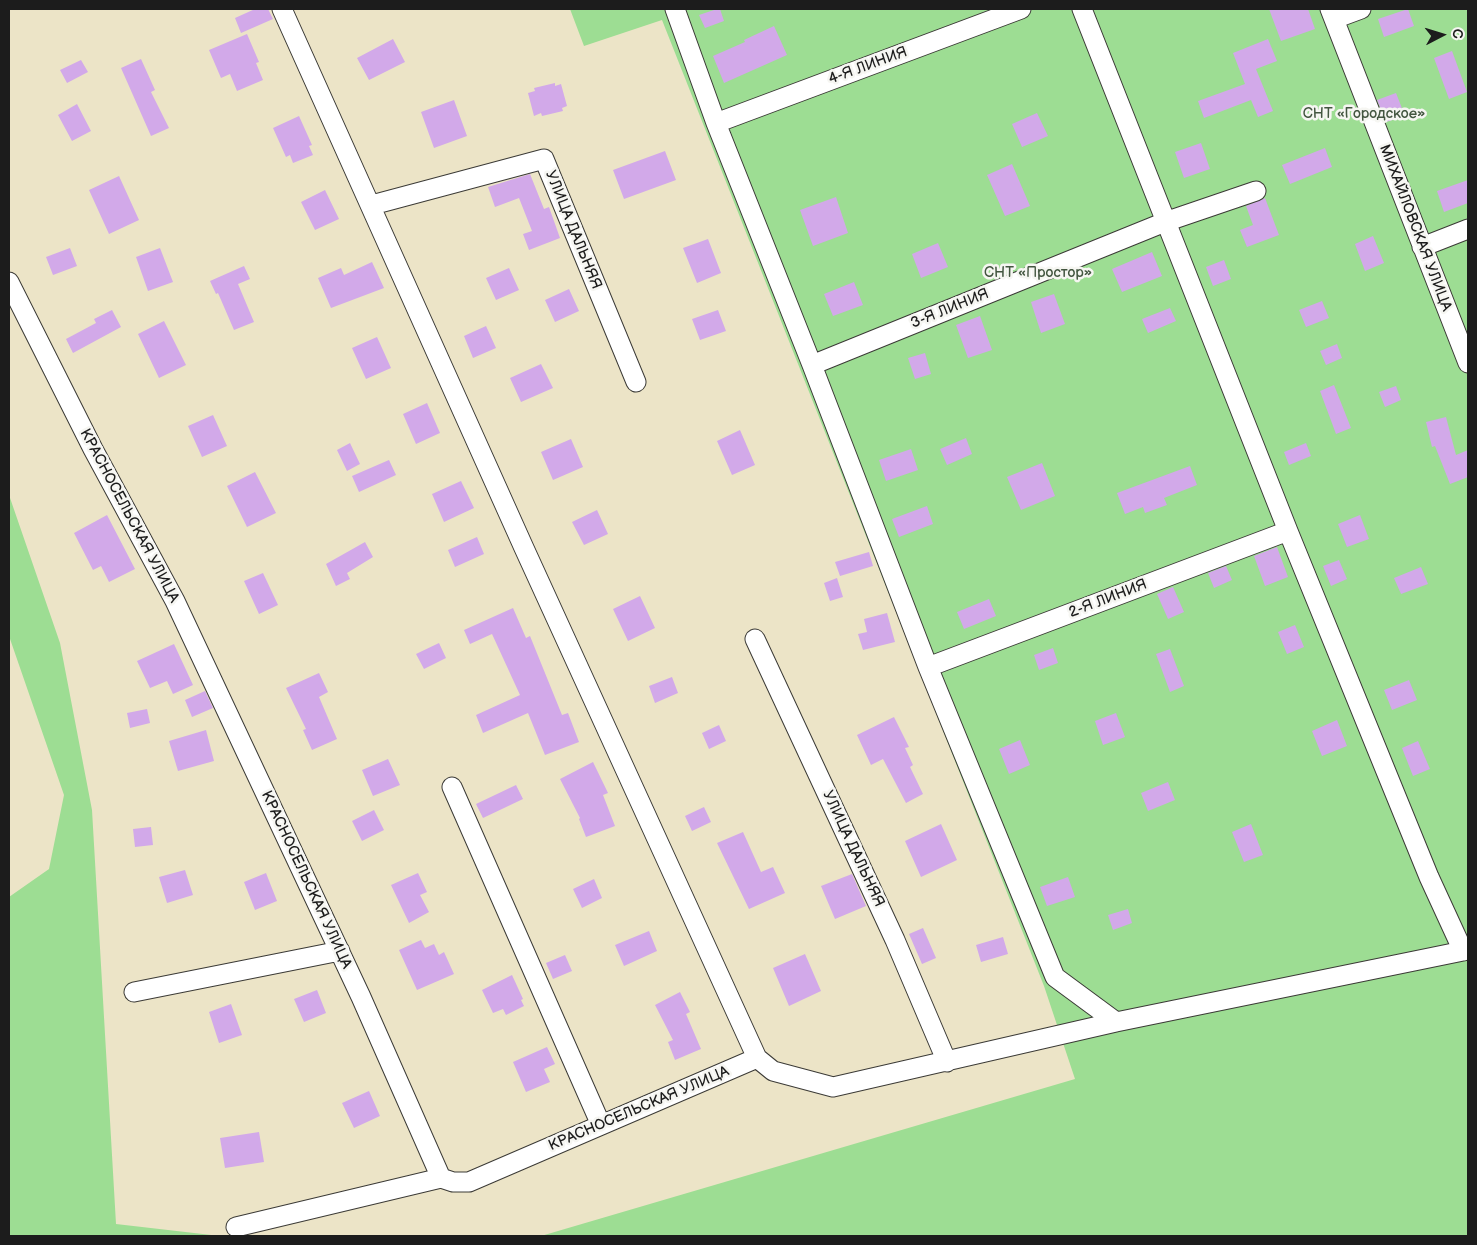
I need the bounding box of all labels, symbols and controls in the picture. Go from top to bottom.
north arrow [1417,10,1467,60]
text: С [1449,28,1466,39]
street label: 4-Я ЛИНИЯ [826,43,910,89]
park label: СНТ «Городское» [1303,105,1425,123]
street label: МИХАЙЛОВСКАЯ УЛИЦА [1375,142,1455,314]
street label: УЛИЦА ДАЛЬНЯЯ [541,168,605,292]
park label: СНТ «Простор» [984,264,1092,282]
street label: 3-Я ЛИНИЯ [908,285,992,333]
street label: КРАСНОСЕЛЬСКАЯ УЛИЦА [75,426,183,606]
street label: 2-Я ЛИНИЯ [1066,576,1150,622]
street label: КРАСНОСЕЛЬСКАЯ УЛИЦА [257,788,355,972]
street label: УЛИЦА ДАЛЬНЯЯ [818,788,888,910]
street label: КРАСНОСЕЛЬСКАЯ УЛИЦА [546,1063,732,1155]

